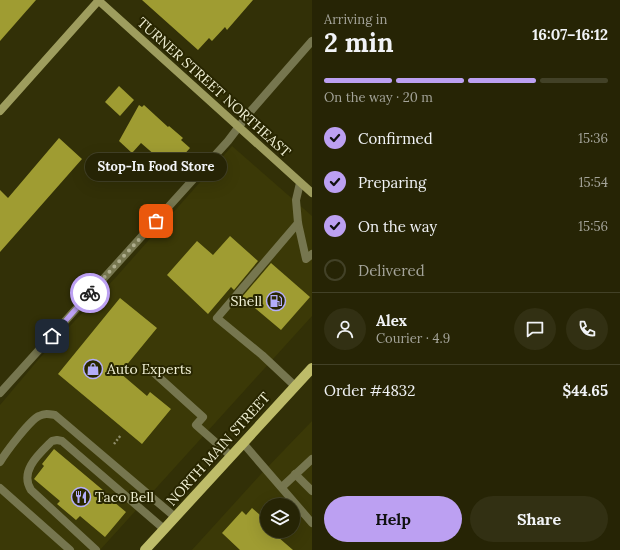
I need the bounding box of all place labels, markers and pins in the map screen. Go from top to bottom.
callout: Stop-In Food Store [85,153,227,181]
pin [139,204,173,238]
fuel station icon: Shell [265,290,287,312]
place label: Shell [230,292,262,310]
pin [35,319,69,353]
shop icon: Auto Experts [82,358,104,380]
place label: Auto Experts [106,360,192,378]
restaurant icon: Taco Bell [70,486,92,508]
place label: Taco Bell [95,488,154,506]

